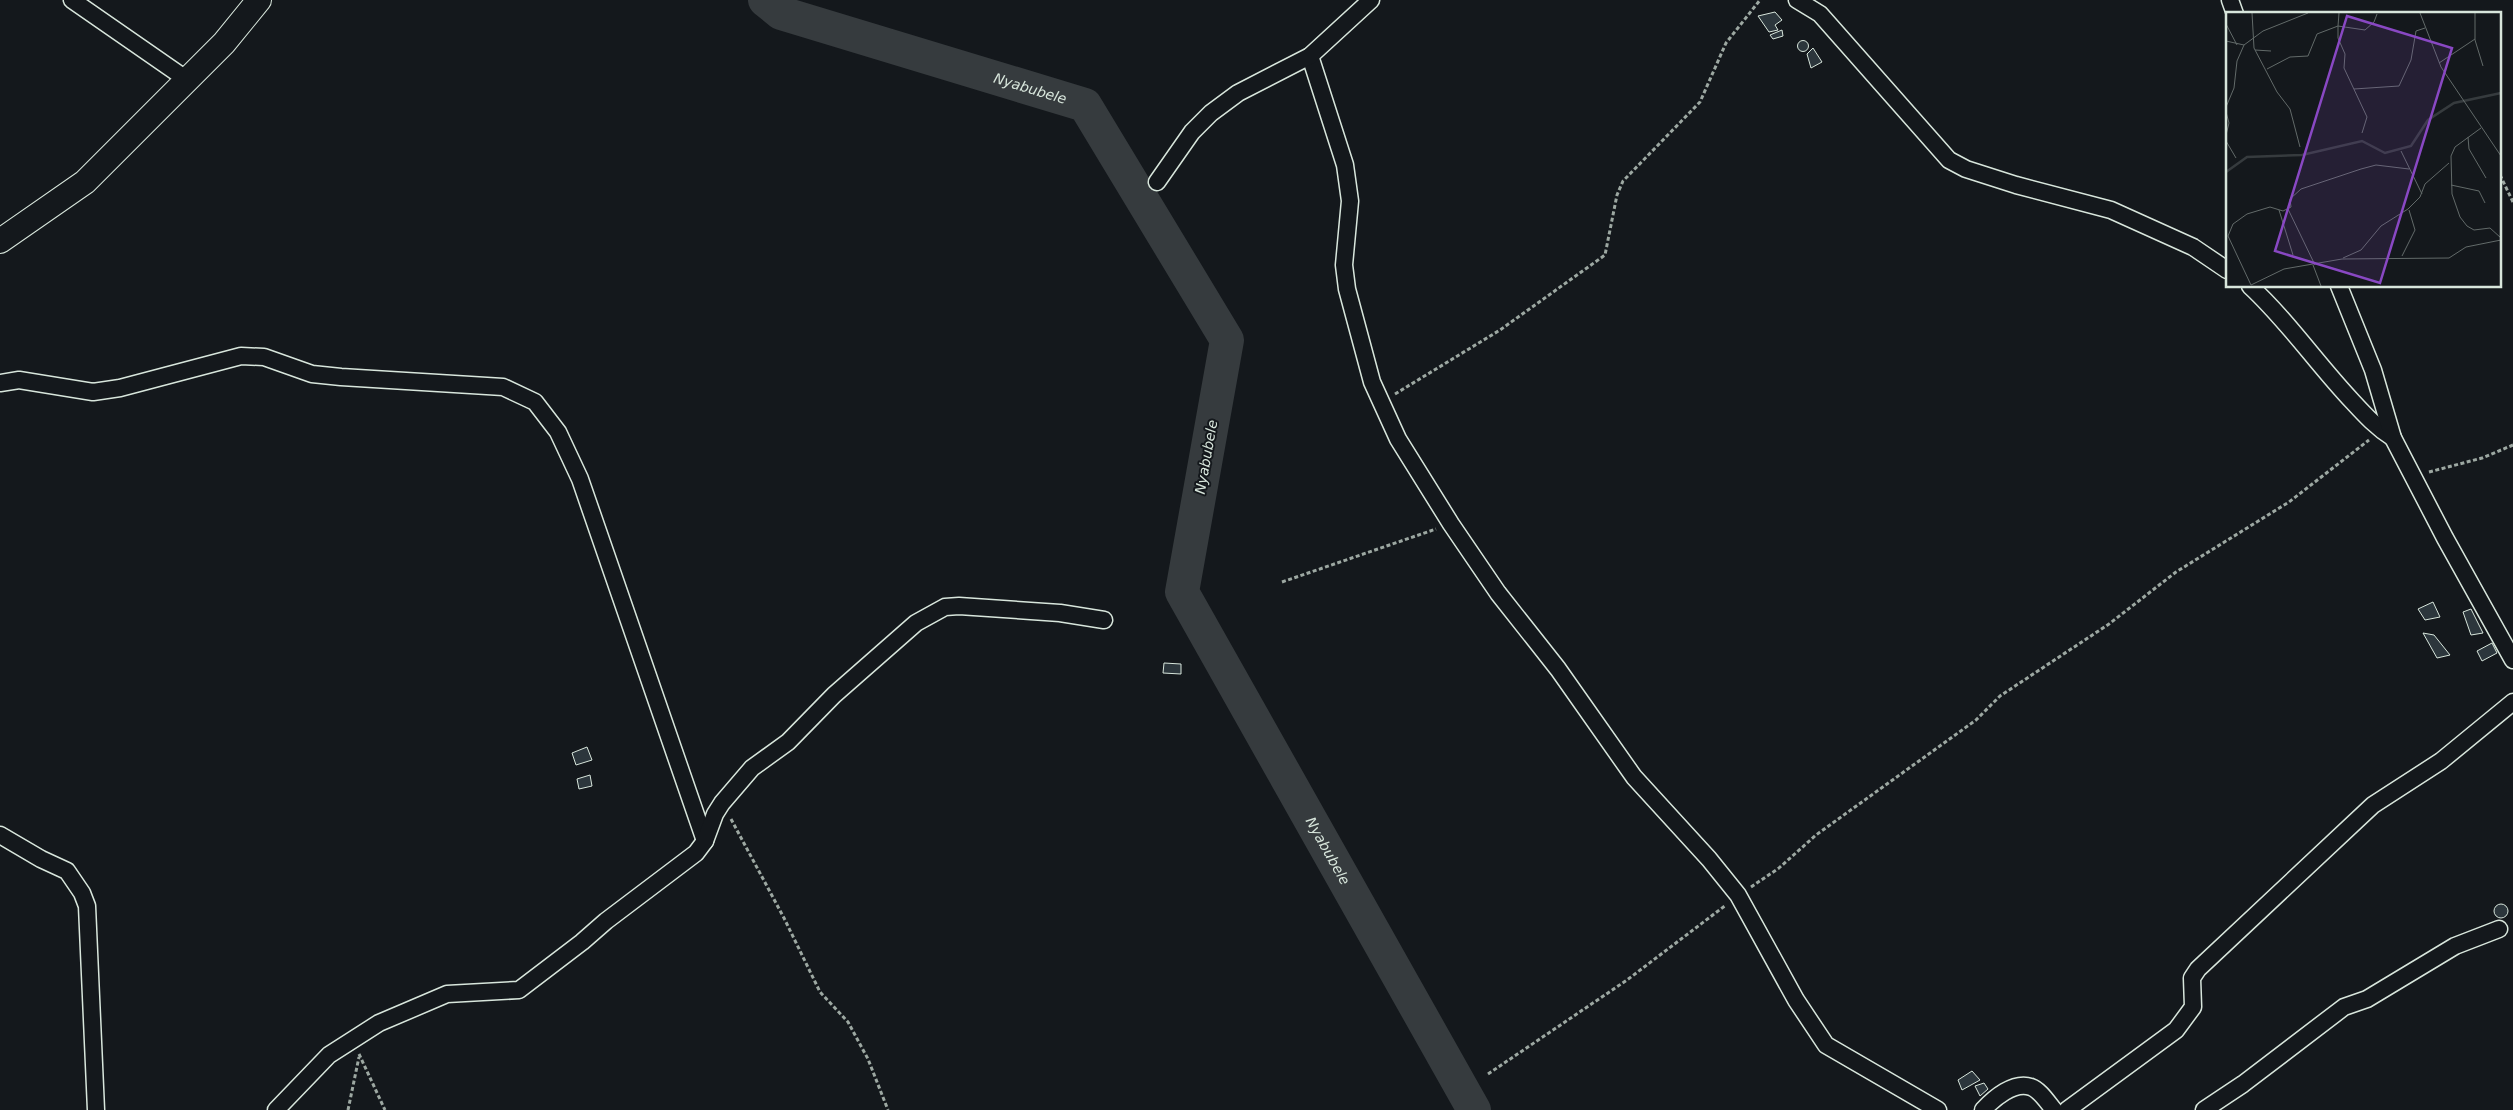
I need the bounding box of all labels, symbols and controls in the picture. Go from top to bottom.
inset map [2226,12,2500,288]
water label: Nyabubele [992,70,1069,107]
water label: Nyabubele [1192,419,1220,495]
water label: Nyabubele [1303,814,1353,888]

